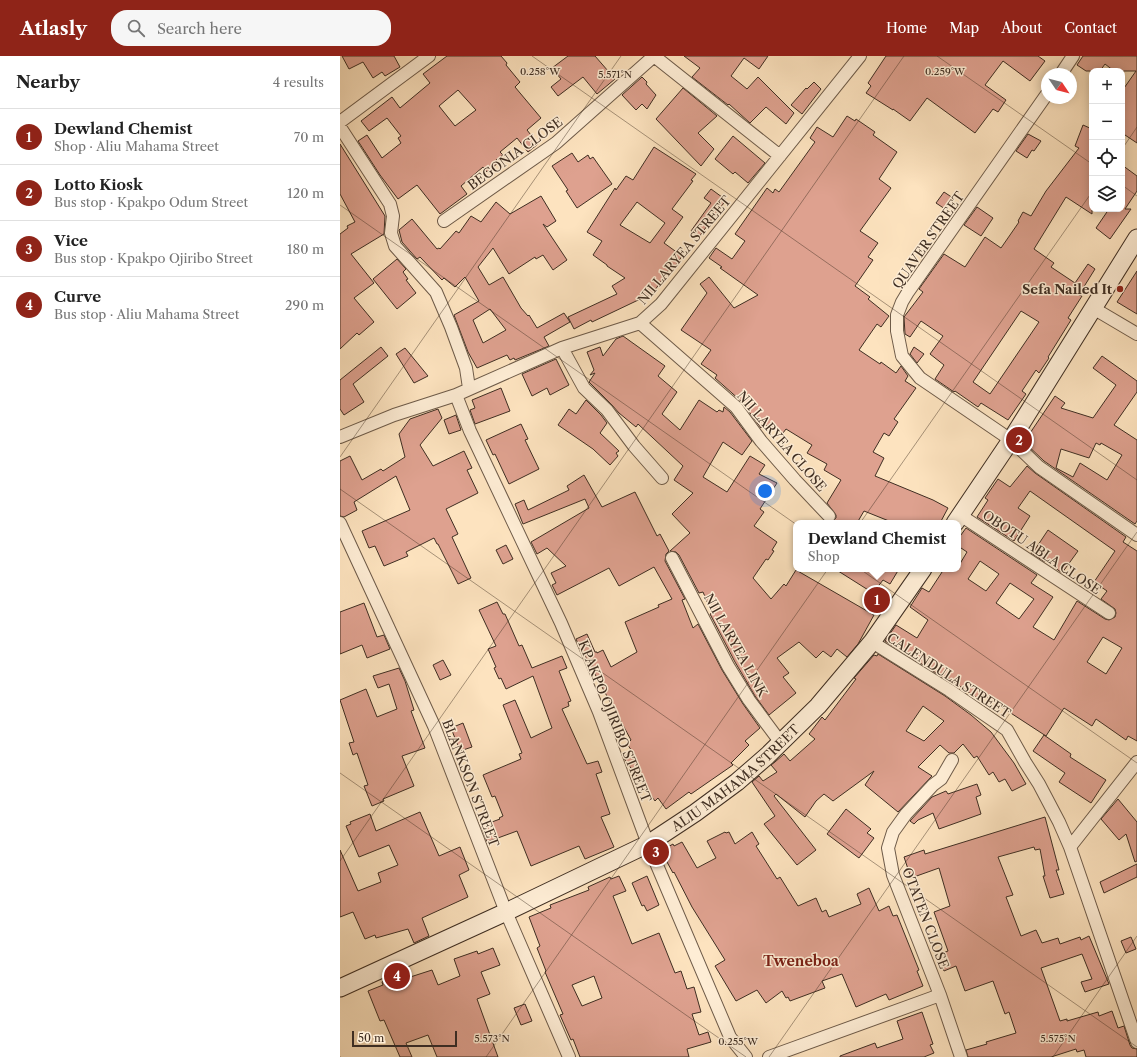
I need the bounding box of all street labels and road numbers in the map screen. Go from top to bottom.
street label: BEGONIA CLOSE [464,113,566,193]
street label: QUAVER STREET [889,188,967,291]
street label: NII LARYEA STREET [634,192,734,307]
street label: NII LARYEA CLOSE [734,387,830,495]
street label: OBOTU ABLA CLOSE [980,506,1104,598]
street label: NII LARYEA LINK [701,590,772,700]
street label: CALENDULA STREET [884,629,1014,721]
street label: KPAKPO OJIRIBO STREET [575,638,655,805]
street label: BLANKSON STREET [439,717,503,849]
street label: ALIU MAHAMA STREET [668,721,803,835]
street label: OTATEN CLOSE [899,865,953,971]

